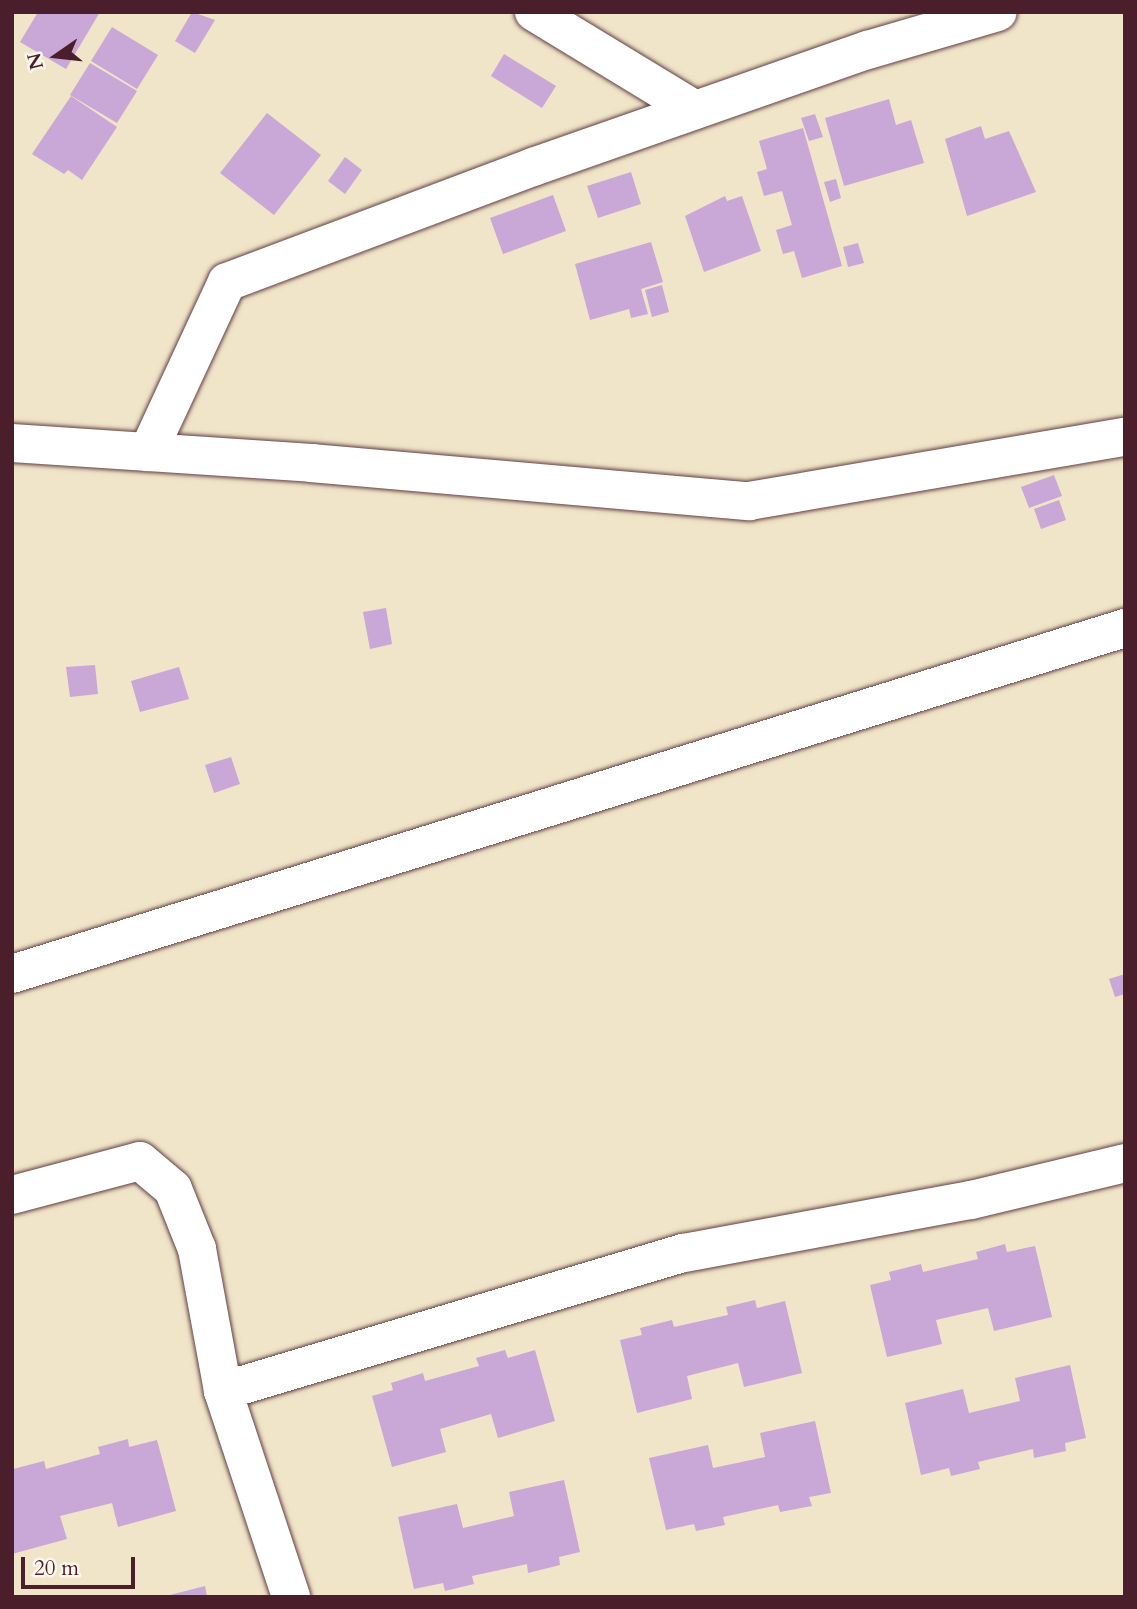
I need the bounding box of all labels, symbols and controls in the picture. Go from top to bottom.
north arrow [21,21,91,91]
text: N [21,50,50,72]
scale bar [24,1542,138,1586]
text: 20 m [34,1554,79,1583]

